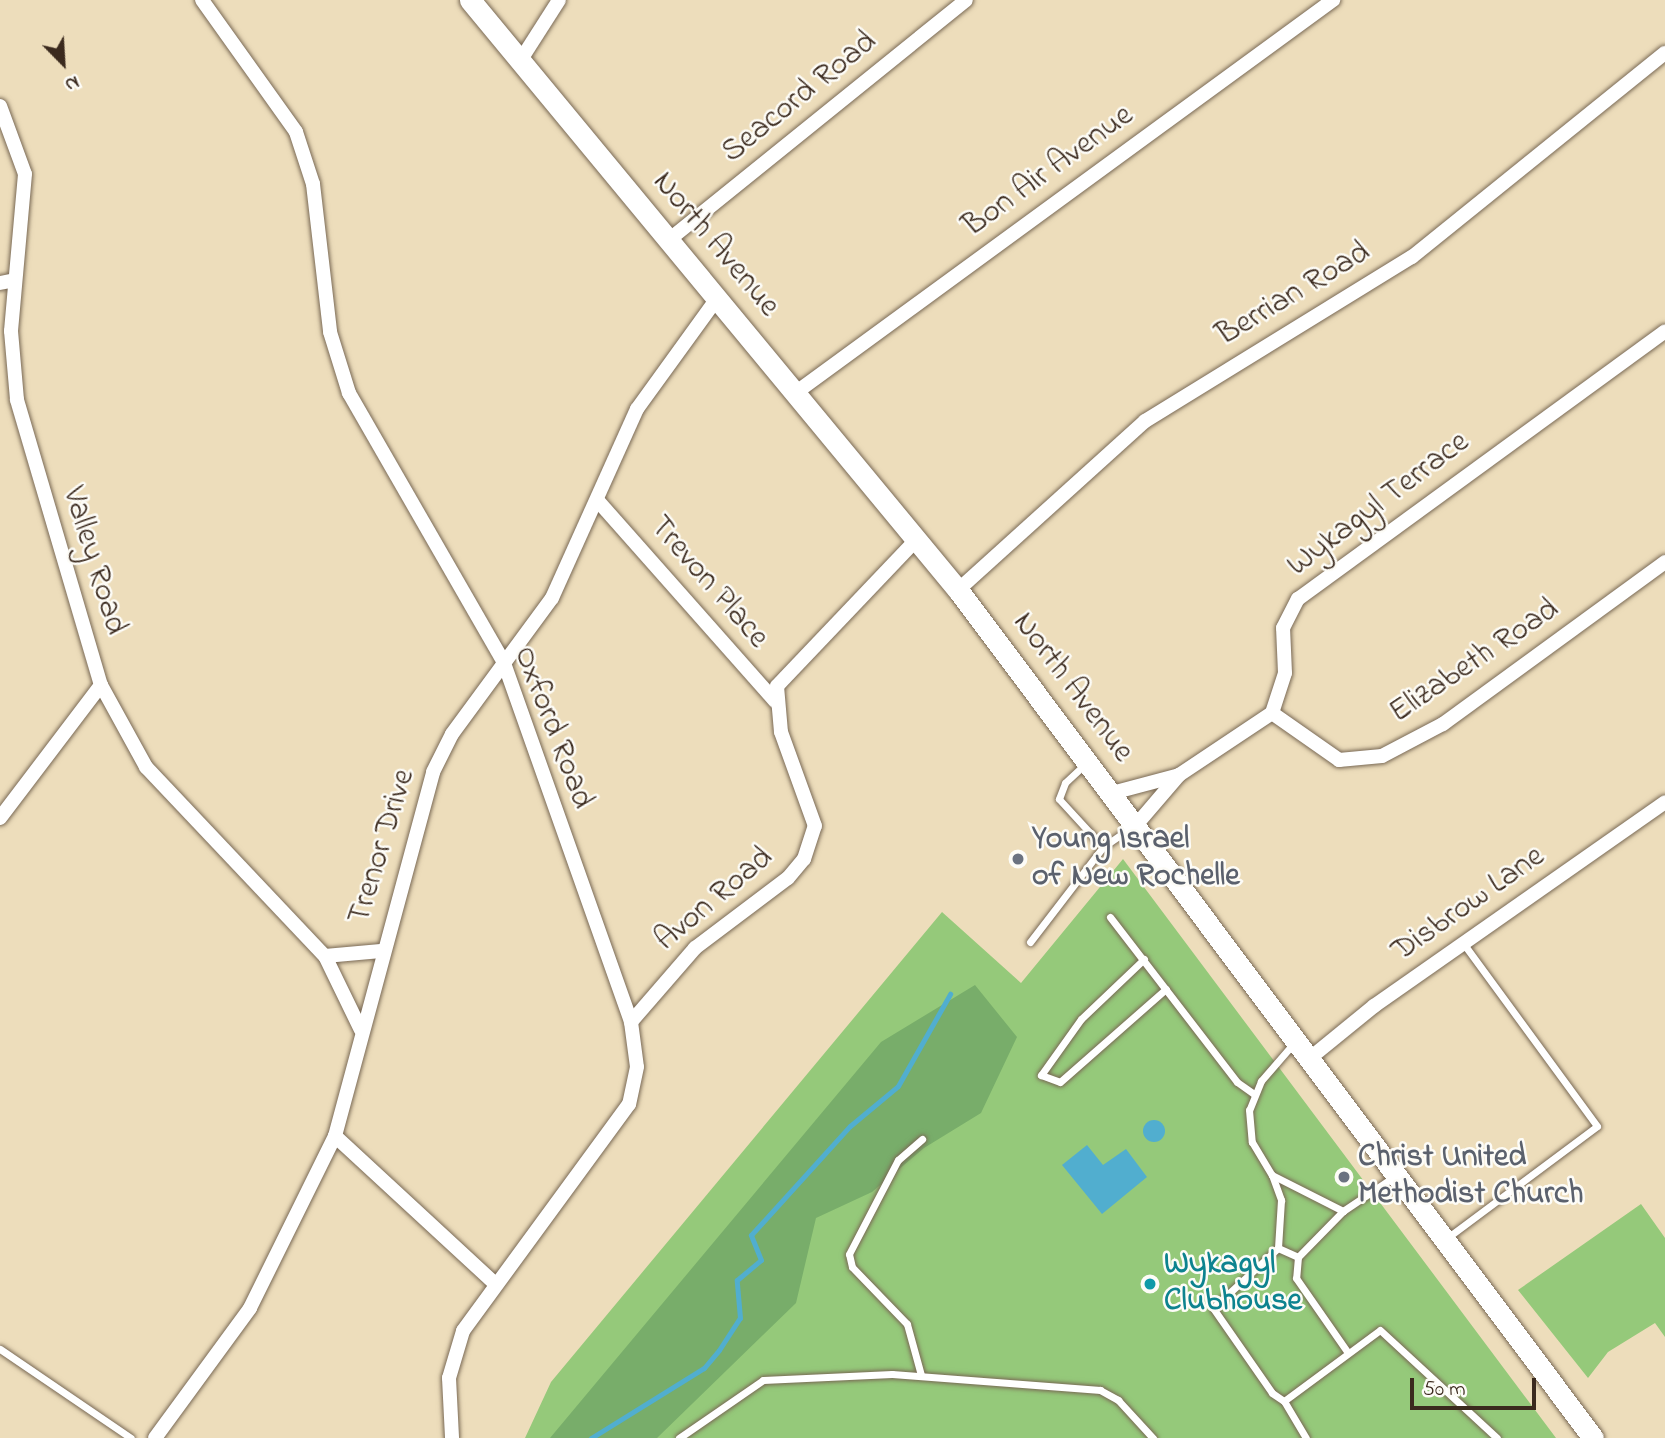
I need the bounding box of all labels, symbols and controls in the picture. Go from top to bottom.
street label: Seacord Road [715,24,885,172]
north arrow [28,28,98,98]
text: N [60,68,83,98]
street label: Bon Air Avenue [956,97,1142,247]
street label: North Avenue [643,165,787,325]
street label: Berrian Road [1210,234,1378,356]
street label: Wykagyl Terrace [1280,424,1478,586]
street label: Valley Road [52,482,134,640]
street label: Trevon Place [640,509,776,657]
street label: Elizabeth Road [1383,591,1567,733]
street label: North Avenue [1003,605,1141,771]
street label: Oxford Road [504,642,600,814]
street label: Trenor Drive [341,765,425,929]
place label: Young Israel of New Rochelle [1032,822,1240,897]
street label: Disbrow Lane [1385,838,1553,972]
street label: Avon Road [648,840,782,960]
marker: Young Israel of New Rochelle [1010,851,1026,867]
place label: Christ United Methodist Church [1358,1140,1583,1215]
marker: Christ United Methodist Church [1336,1169,1352,1185]
place label: Wykagyl Clubhouse [1164,1247,1302,1322]
marker: Wykagyl Clubhouse [1142,1276,1158,1292]
scale bar [1413,1364,1539,1408]
text: 50 m [1423,1375,1466,1405]

